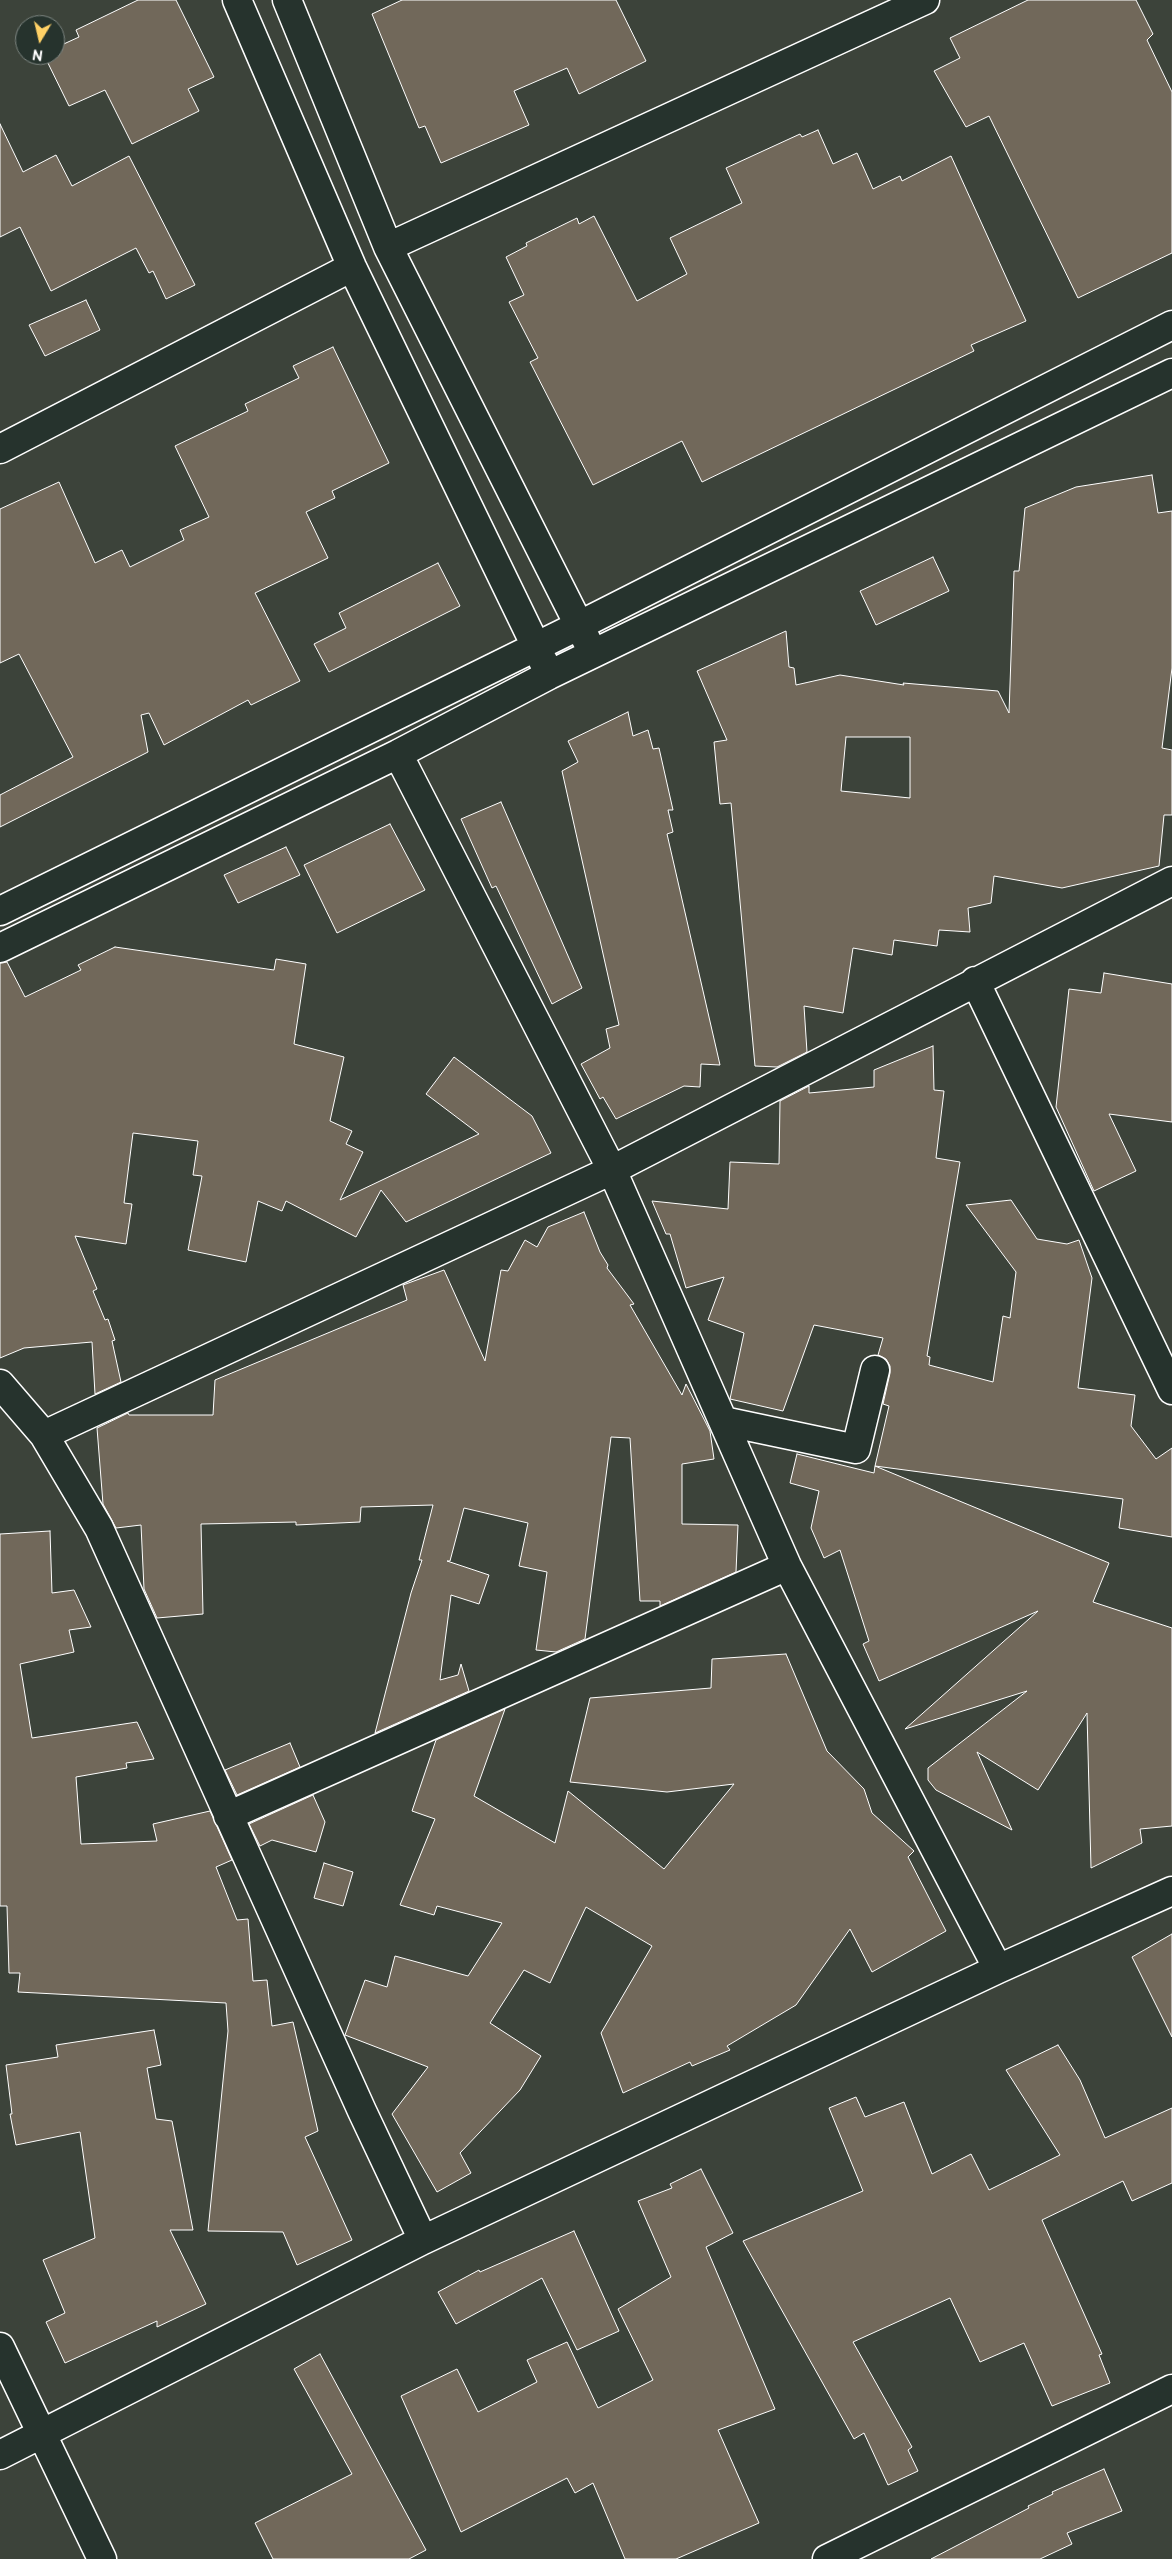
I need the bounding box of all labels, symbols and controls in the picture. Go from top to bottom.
north arrow [15,15,65,65]
text: N [31,45,44,64]

